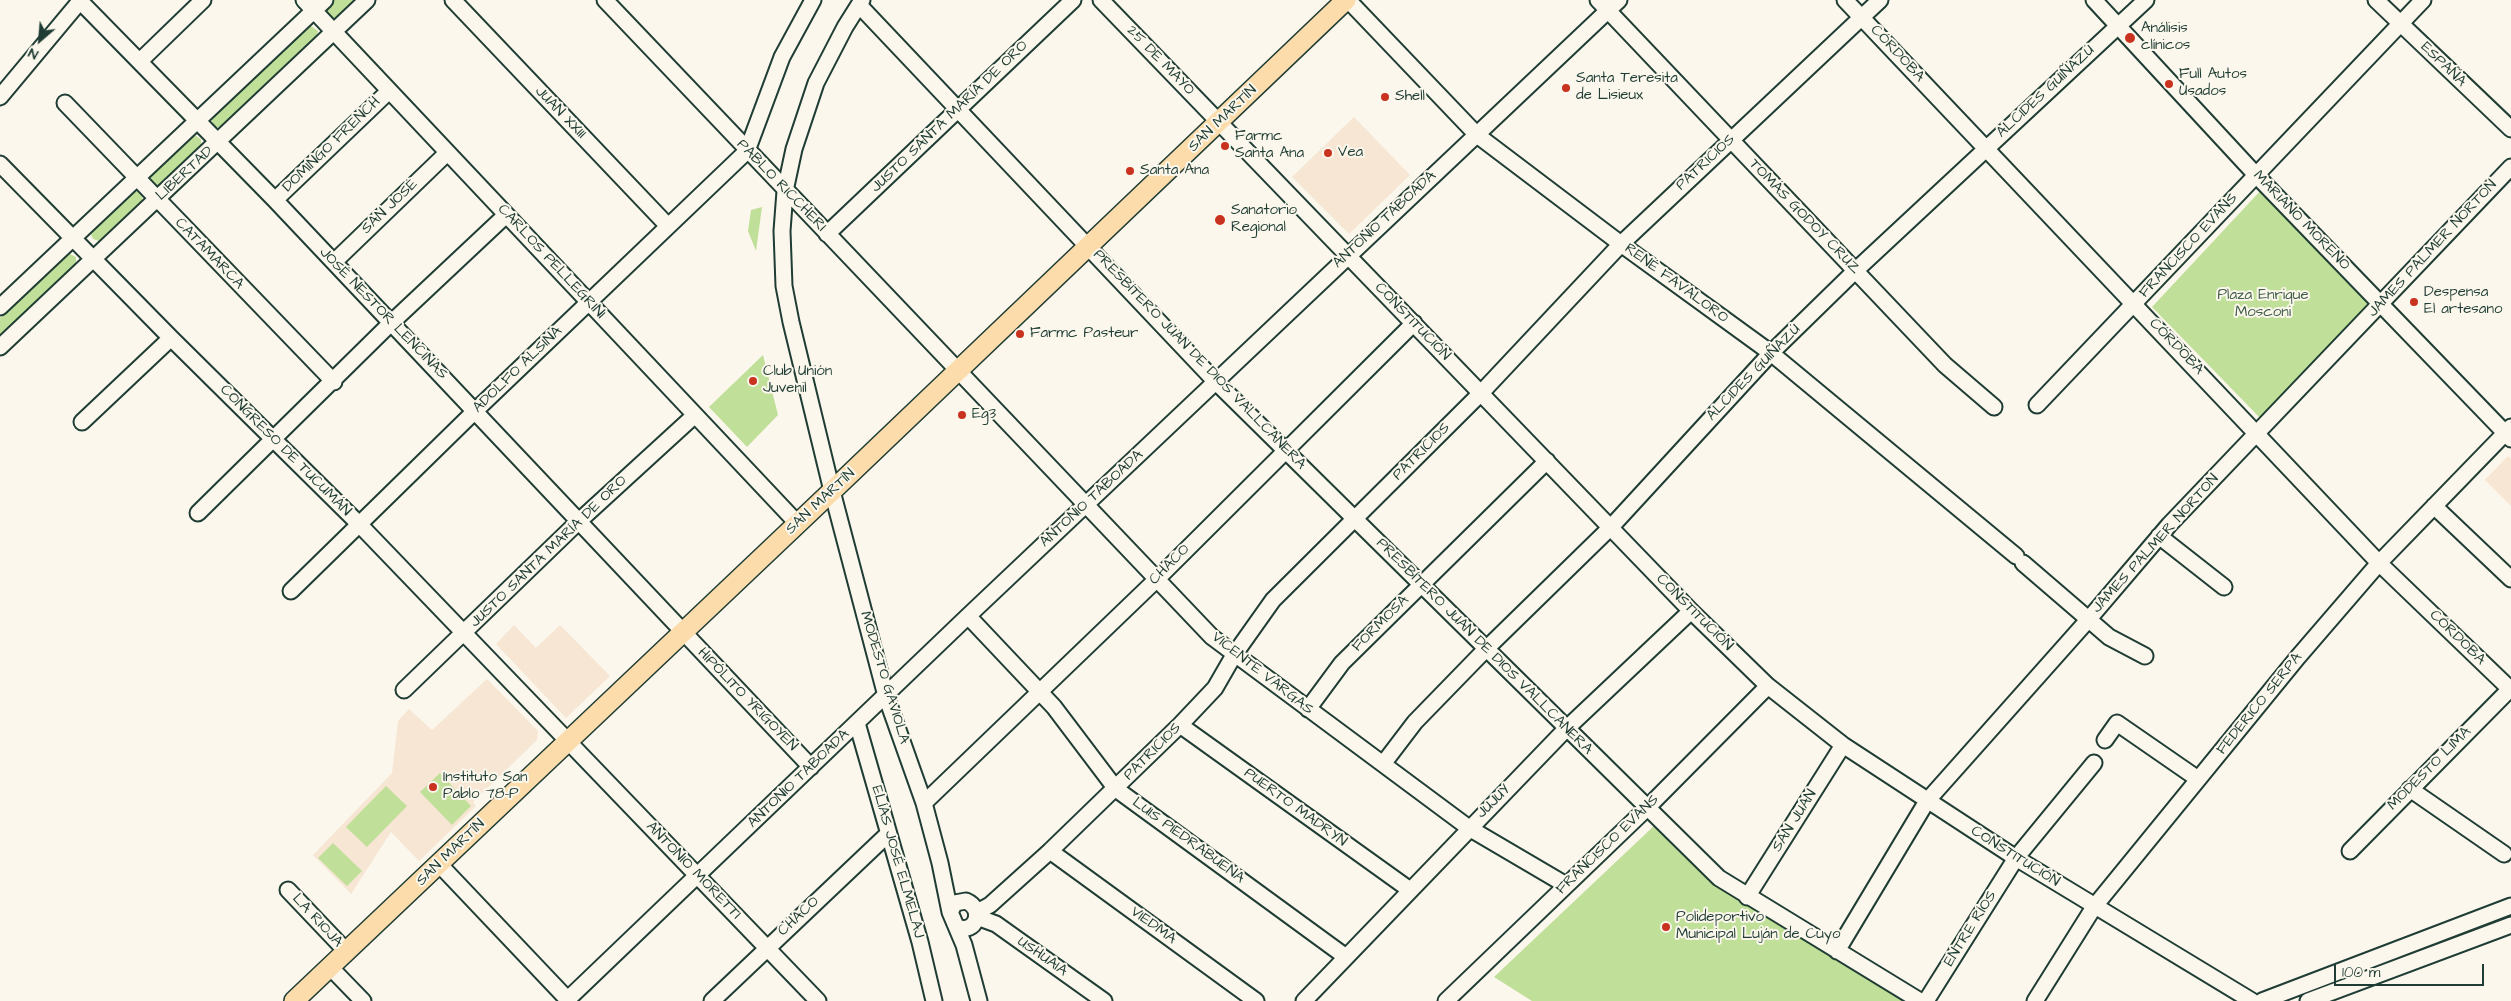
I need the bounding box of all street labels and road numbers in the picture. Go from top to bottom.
street label: 25 DE MAYO [1122,22,1198,100]
street label: CÓRDOBA [1866,22,1928,86]
street label: JUSTO SANTA MARÍA DE ORO [868,37,1032,197]
street label: ESPAÑA [2416,39,2470,91]
street label: ALCIDES GUIÑAZÚ [1993,42,2099,142]
street label: SAN MARTÍN [1185,82,1261,156]
street label: JUAN XXIII [531,83,589,143]
street label: DOMINGO FRENCH [279,94,385,196]
street label: PATRICIOS [1673,131,1739,195]
street label: PABLO RICCHERI [732,136,830,236]
street label: LIBERTAD [153,143,217,205]
street label: TOMÁS GODOY CRUZ [1744,156,1864,278]
street label: ANTONIO TABOADA [1330,167,1440,273]
street label: MARIANO MORENO [2249,167,2353,275]
street label: SAN JOSÉ [358,176,422,238]
street label: JAMES PALMER NORTON [2365,177,2501,321]
street label: FRANCISCO EVANS [2136,190,2242,302]
street label: CARLOS PELLEGRINI [493,201,609,323]
street label: CATAMARCA [171,215,247,293]
street label: RENÉ FAVALORO [1621,240,1731,328]
street label: JOSÉ NESTOR LENCINAS [315,244,451,384]
street label: PRESBÍTERO JUAN DE DIOS VALLCANERA [1089,246,1309,474]
street label: CONSTITUCIÓN [1370,279,1454,365]
street label: CÓRDOBA [2145,315,2207,379]
street label: ALCIDES GUIÑAZÚ [1703,321,1805,425]
street label: ADOLFO ALSINA [470,323,566,417]
street label: CONGRESO DE TUCUMÁN [216,382,354,520]
street label: PATRICIOS [1389,419,1455,485]
street label: ANTONIO TABOADA [1037,446,1147,552]
street label: SAN MARTÍN [783,465,859,539]
street label: JAMES PALMER NORTON [2089,471,2223,617]
street label: JUSTO SANTA MARÍA DE ORO [467,472,631,632]
street label: PRESBÍTERO JUAN DE DIOS VALLCANERA [1372,535,1596,759]
street label: CHACO [1146,541,1194,589]
street label: CONSTITUCIÓN [1652,571,1736,655]
street label: FORMOSA [1349,592,1413,656]
street label: CÓRDOBA [2425,607,2489,669]
street label: MODESTO GAVIOLA [855,609,913,747]
street label: VICENTE VARGAS [1208,629,1316,719]
street label: HIPÓLITO YRIGOYEN [693,645,801,755]
street label: FEDERICO SERPA [2213,649,2307,759]
street label: PATRICIOS [1120,719,1186,785]
street label: MODESTO LIMA [2384,723,2476,815]
street label: ANTONIO TABOADA [744,726,854,832]
street label: PUERTO MADRYN [1240,765,1350,851]
street label: JUJUY [1473,781,1515,823]
street label: ELÍAS JOSÉ ELMELAJ [867,784,927,940]
street label: SAN JUAN [1769,787,1821,855]
street label: FRANCISCO EVANS [1553,791,1663,899]
street label: LUIS PIEDRABUENA [1128,794,1248,888]
street label: SAN MARTÍN [413,816,489,890]
street label: ANTONIO MORETTI [642,818,744,924]
street label: CONSTITUCIÓN [1967,822,2063,892]
street label: ENTRE RÍOS [1941,888,2001,970]
street label: LA RIOJA [288,891,346,951]
street label: CHACO [775,893,823,941]
street label: VIEDMA [1127,903,1179,949]
street label: USHUAIA [1013,933,1071,981]

